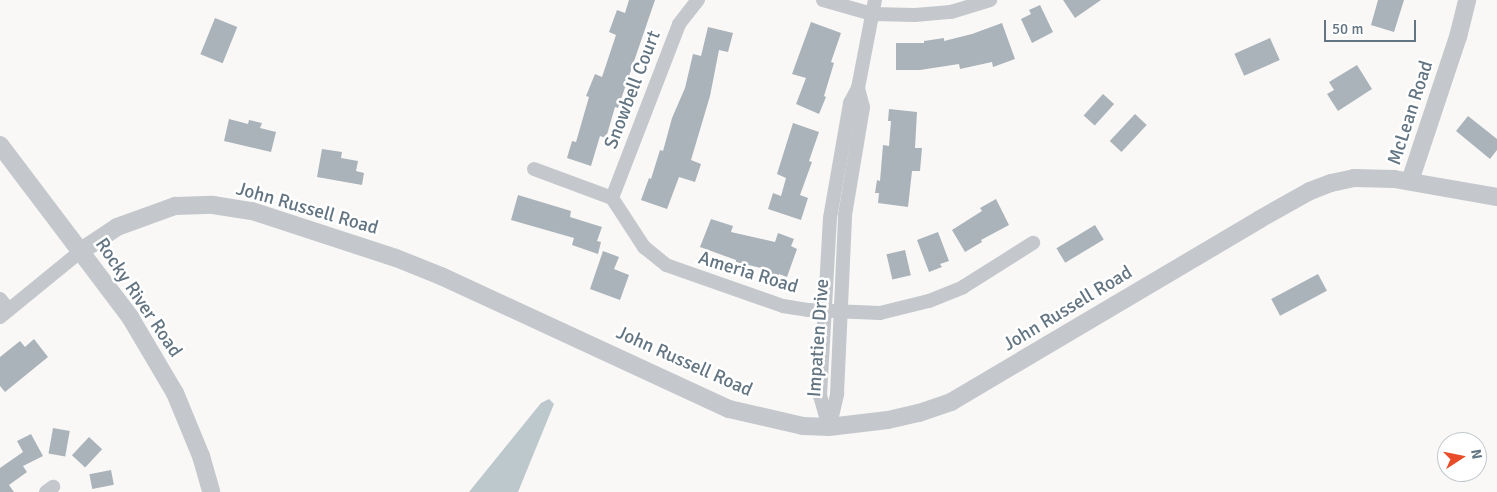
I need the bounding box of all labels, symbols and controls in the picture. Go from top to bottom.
scale bar [1327,10,1420,42]
text: 50 m [1332,20,1363,38]
street label: Snowbell Court [600,28,666,152]
street label: McLean Road [1383,58,1439,168]
street label: John Russell Road [233,178,381,240]
street label: Rocky River Road [90,234,186,362]
street label: Ameria Road [695,247,801,299]
street label: John Russell Road [999,261,1137,357]
street label: Impatien Drive [803,278,835,398]
street label: John Russell Road [612,322,756,402]
north arrow [1437,432,1487,482]
text: N [1467,448,1486,461]

